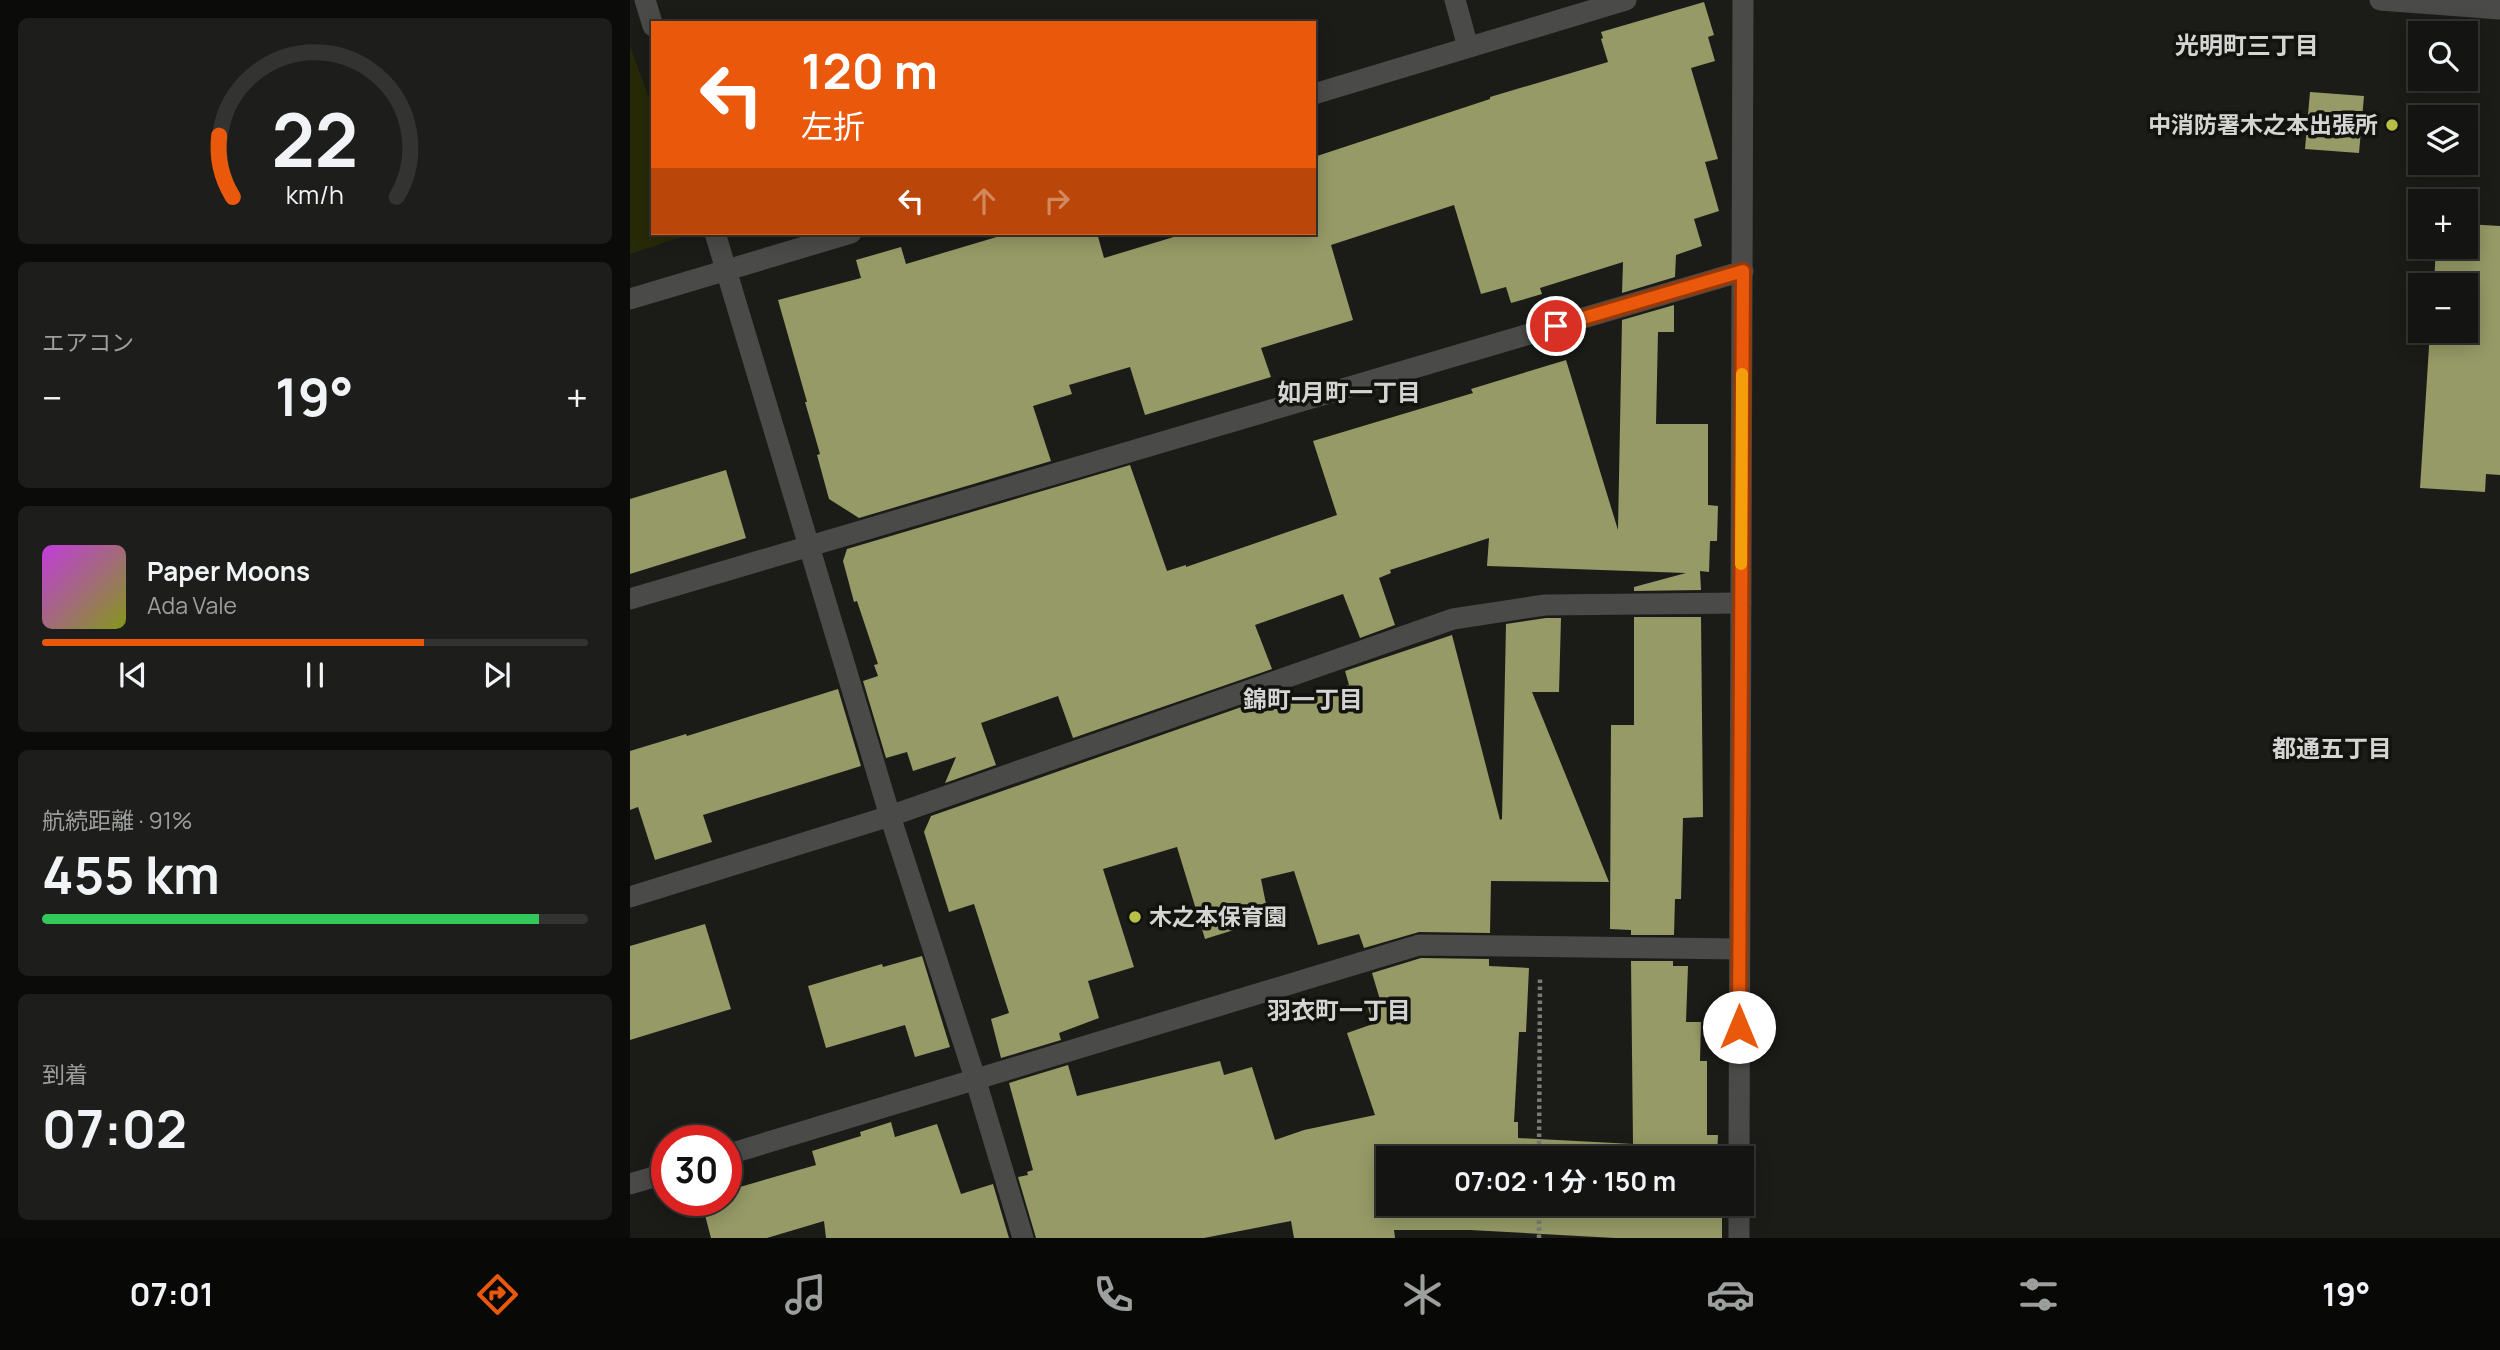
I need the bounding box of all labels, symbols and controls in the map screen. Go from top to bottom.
map controls [2408,21,2478,343]
button: search [2408,21,2478,91]
district label: 光明町三丁目 [2175,28,2319,61]
text: 120 m [801,37,938,104]
icon: left [686,49,777,140]
text: 22 [272,89,358,189]
text: 左折 [801,104,865,148]
button: layers [2408,105,2478,175]
place label: 中消防署木之本出張所 [2148,108,2378,140]
marker: 中消防署木之本出張所 [2384,117,2400,133]
text: km/h [286,177,344,212]
icon: left [892,182,930,220]
icon: ahead [965,182,1003,220]
icon: right [1038,182,1076,220]
button: + [2408,189,2478,259]
button: − [2408,273,2478,343]
pin [1526,296,1586,356]
icon: arrive [1537,307,1575,345]
text: エアコン [42,326,134,358]
text: 19° [275,361,354,432]
text: − [42,371,63,423]
text: + [566,371,588,423]
district label: 如月町一丁目 [1277,375,1421,408]
text: Paper Moons [147,553,310,589]
text: Ada Vale [147,589,237,621]
icon: previous [114,656,152,694]
icon: pause [296,656,334,694]
icon: next [478,656,516,694]
district label: 錦町一丁目 [1243,682,1363,715]
district label: 都通五丁目 [2272,731,2392,764]
text: 航続距離 · 91% [42,804,192,836]
text: 455 km [42,839,220,910]
place label: 木之本保育園 [1149,900,1287,932]
marker: 木之本保育園 [1127,909,1143,925]
position arrow [1702,990,1776,1064]
district label: 羽衣町一丁目 [1267,993,1411,1026]
text: 到着 [42,1058,88,1090]
text: 07:02 [42,1093,187,1164]
speed limit sign: 30 [651,1125,742,1216]
text: 07:02 · 1 分 · 150 m [1454,1163,1676,1199]
icon: directions [473,1270,522,1319]
icon: music [781,1270,830,1319]
icon: phone [1089,1270,1138,1319]
icon: climate [1398,1270,1447,1319]
icon: car [1706,1270,1755,1319]
icon: filters [2014,1270,2063,1319]
text: 07:01 [130,1272,214,1316]
text: 19° [2322,1272,2370,1316]

